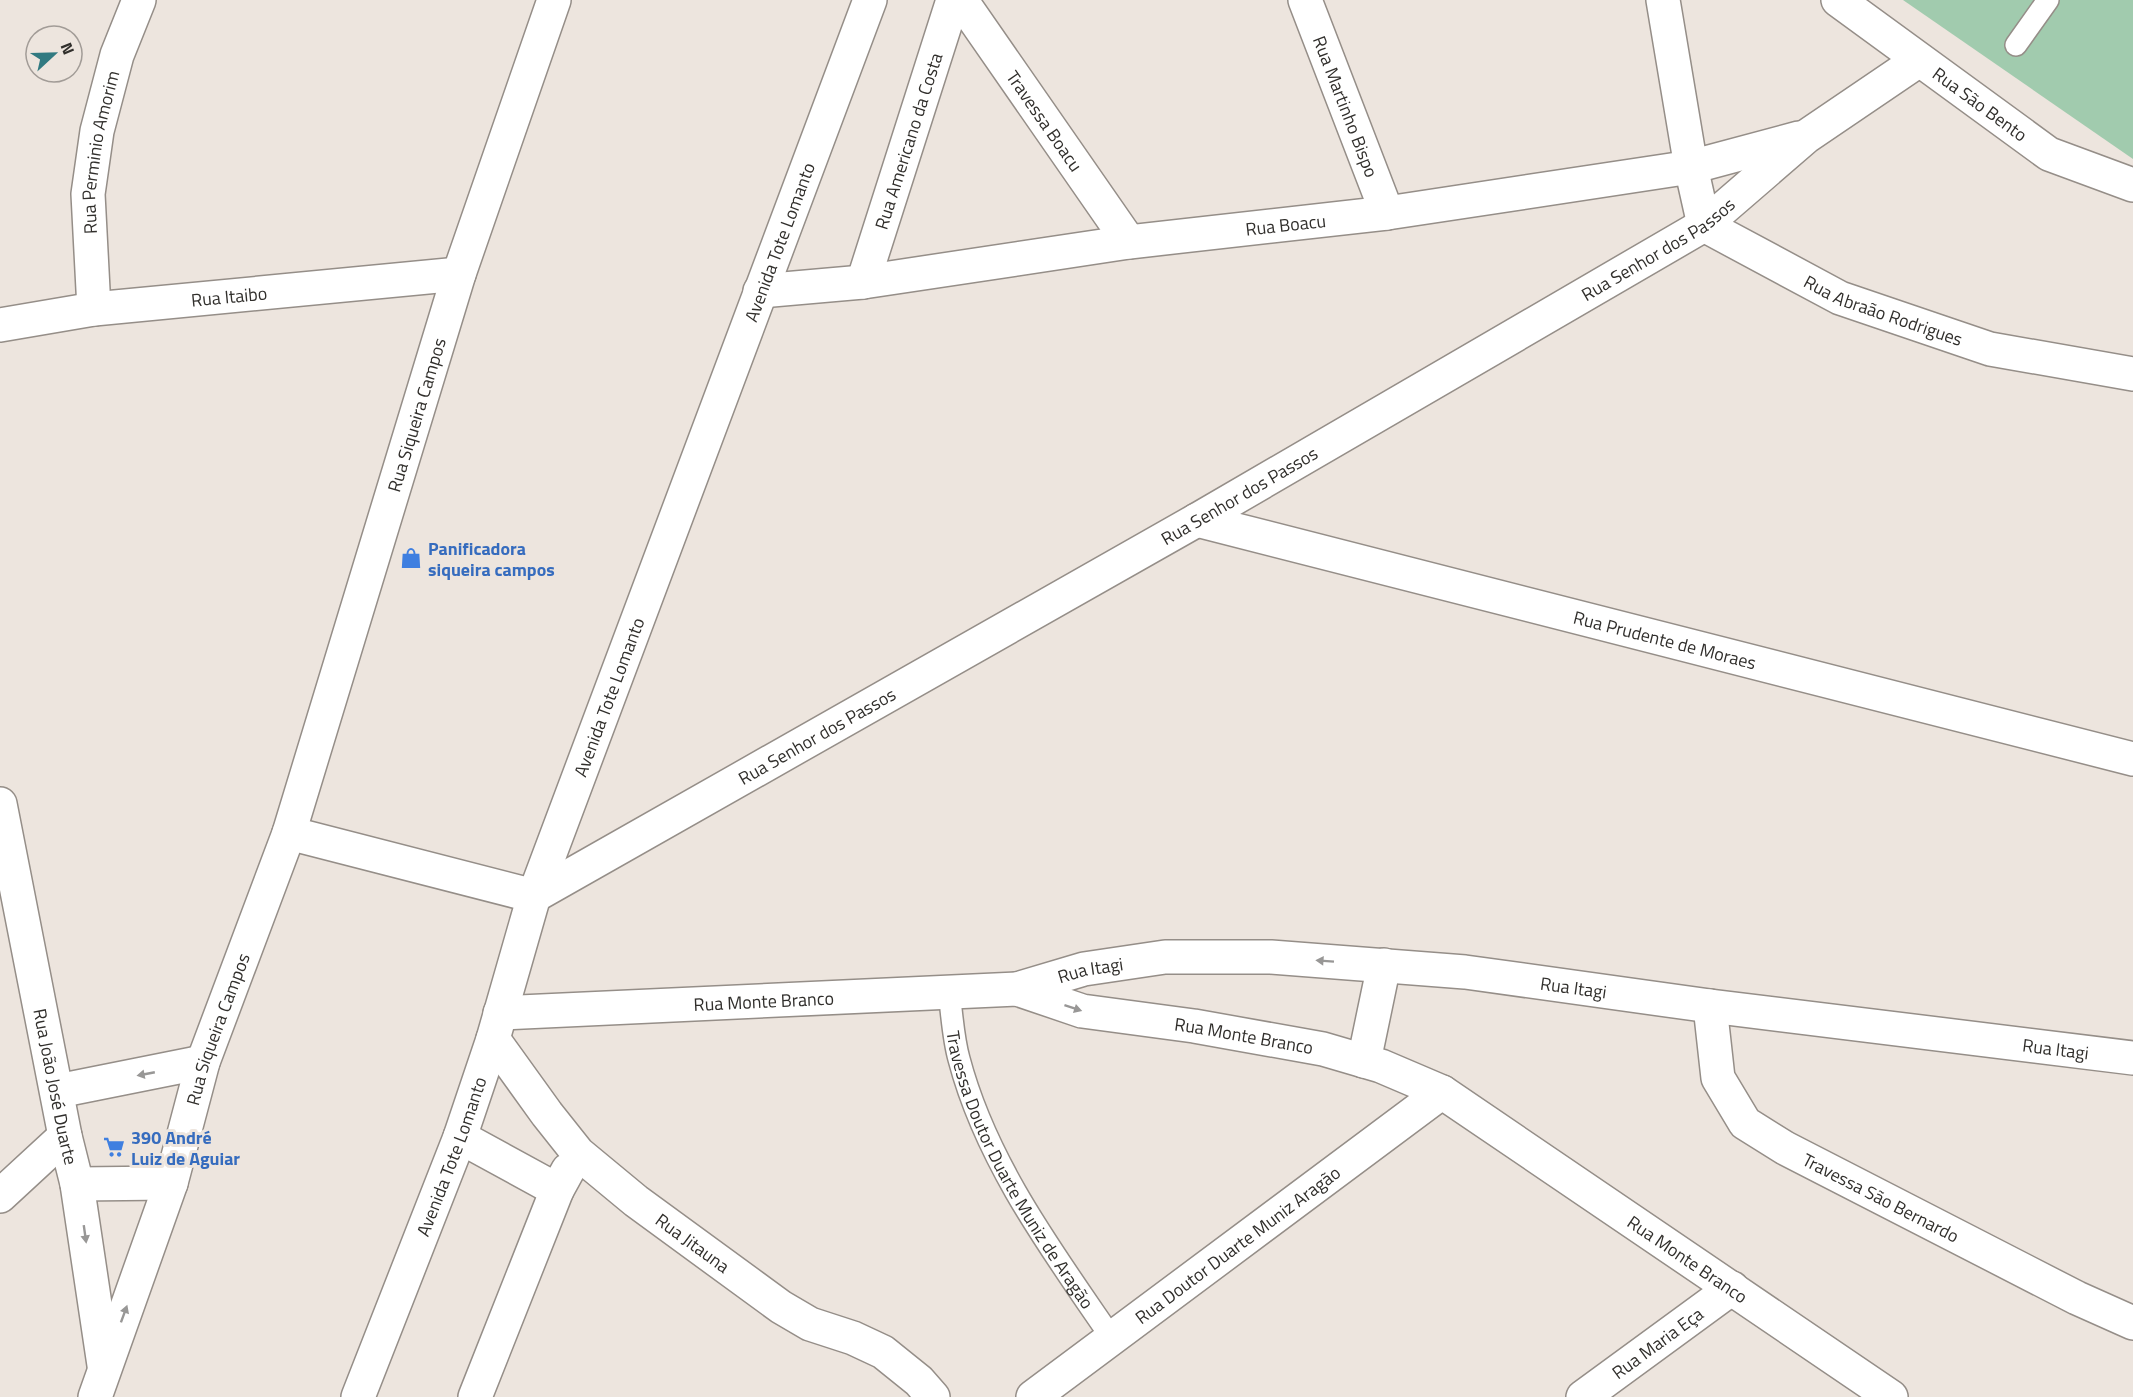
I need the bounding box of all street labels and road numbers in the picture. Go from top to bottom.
street label: Rua Martinho Bispo [1306,32,1385,181]
street label: Rua Americano da Costa [867,49,949,233]
street label: Rua São Bento [1927,60,2033,148]
street label: Travessa Boacu [1000,65,1089,177]
street label: Rua Perminio Amorim [74,67,126,235]
street label: Avenida Tote Lomanto [737,158,821,326]
street label: Rua Senhor dos Passos [1576,191,1741,307]
street label: Rua Boacu [1244,206,1327,242]
street label: Rua Abraão Rodrigues [1799,268,1966,352]
street label: Rua Itaibo [190,279,268,313]
street label: Rua Siqueira Campos [380,334,452,495]
street label: Rua Senhor dos Passos [1156,439,1323,551]
street label: Rua Prudente de Moraes [1571,603,1759,676]
street label: Avenida Tote Lomanto [566,613,651,781]
street label: Rua Senhor dos Passos [733,680,900,791]
street label: Rua Siqueira Campos [179,949,256,1108]
street label: Rua Itagi [1054,950,1125,990]
street label: Rua Itagi [1539,969,1608,1005]
street label: Rua Monte Branco [693,984,835,1018]
street label: Rua João José Duarte [27,1006,85,1167]
street label: Rua Monte Branco [1173,1010,1316,1061]
street label: Travessa Doutor Duarte Muniz de Aragão [940,1029,1101,1314]
street label: Rua Itagi [2021,1031,2090,1066]
street label: Avenida Tote Lomanto [409,1073,493,1240]
street label: Travessa São Bernardo [1798,1146,1964,1249]
street label: Rua Doutor Duarte Muniz Aragão [1129,1159,1346,1330]
street label: Rua Jitauna [650,1206,736,1279]
street label: Rua Monte Branco [1622,1208,1753,1310]
street label: Rua Maria Eça [1606,1300,1709,1385]

